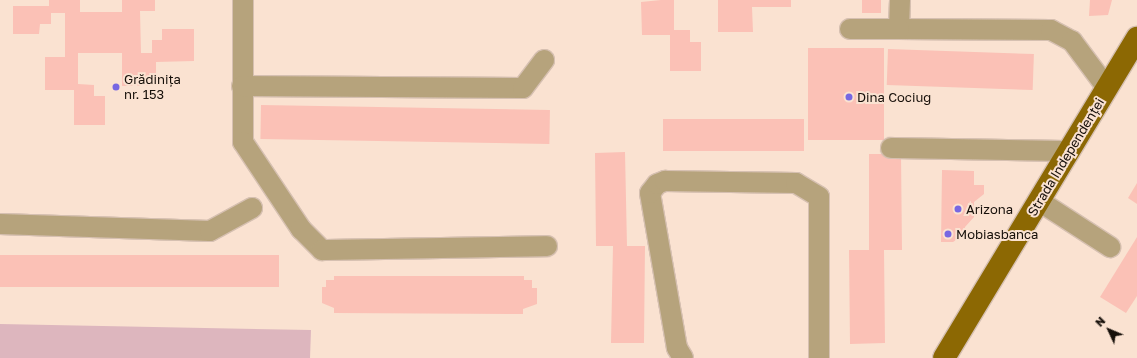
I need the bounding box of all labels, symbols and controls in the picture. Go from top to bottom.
place label: Grădinița nr. 153 [124,72,181,103]
marker: Grădinița nr. 153 [111,82,121,92]
place label: Dina Cociug [857,89,931,105]
marker: Dina Cociug [844,92,854,102]
street label: Strada Independenței [1025,95,1107,219]
place label: Arizona [966,201,1013,217]
marker: Arizona [953,204,963,214]
place label: Mobiasbanca [956,226,1038,242]
marker: Mobiasbanca [943,229,953,239]
north arrow [1089,310,1129,350]
text: N [1092,314,1108,329]

